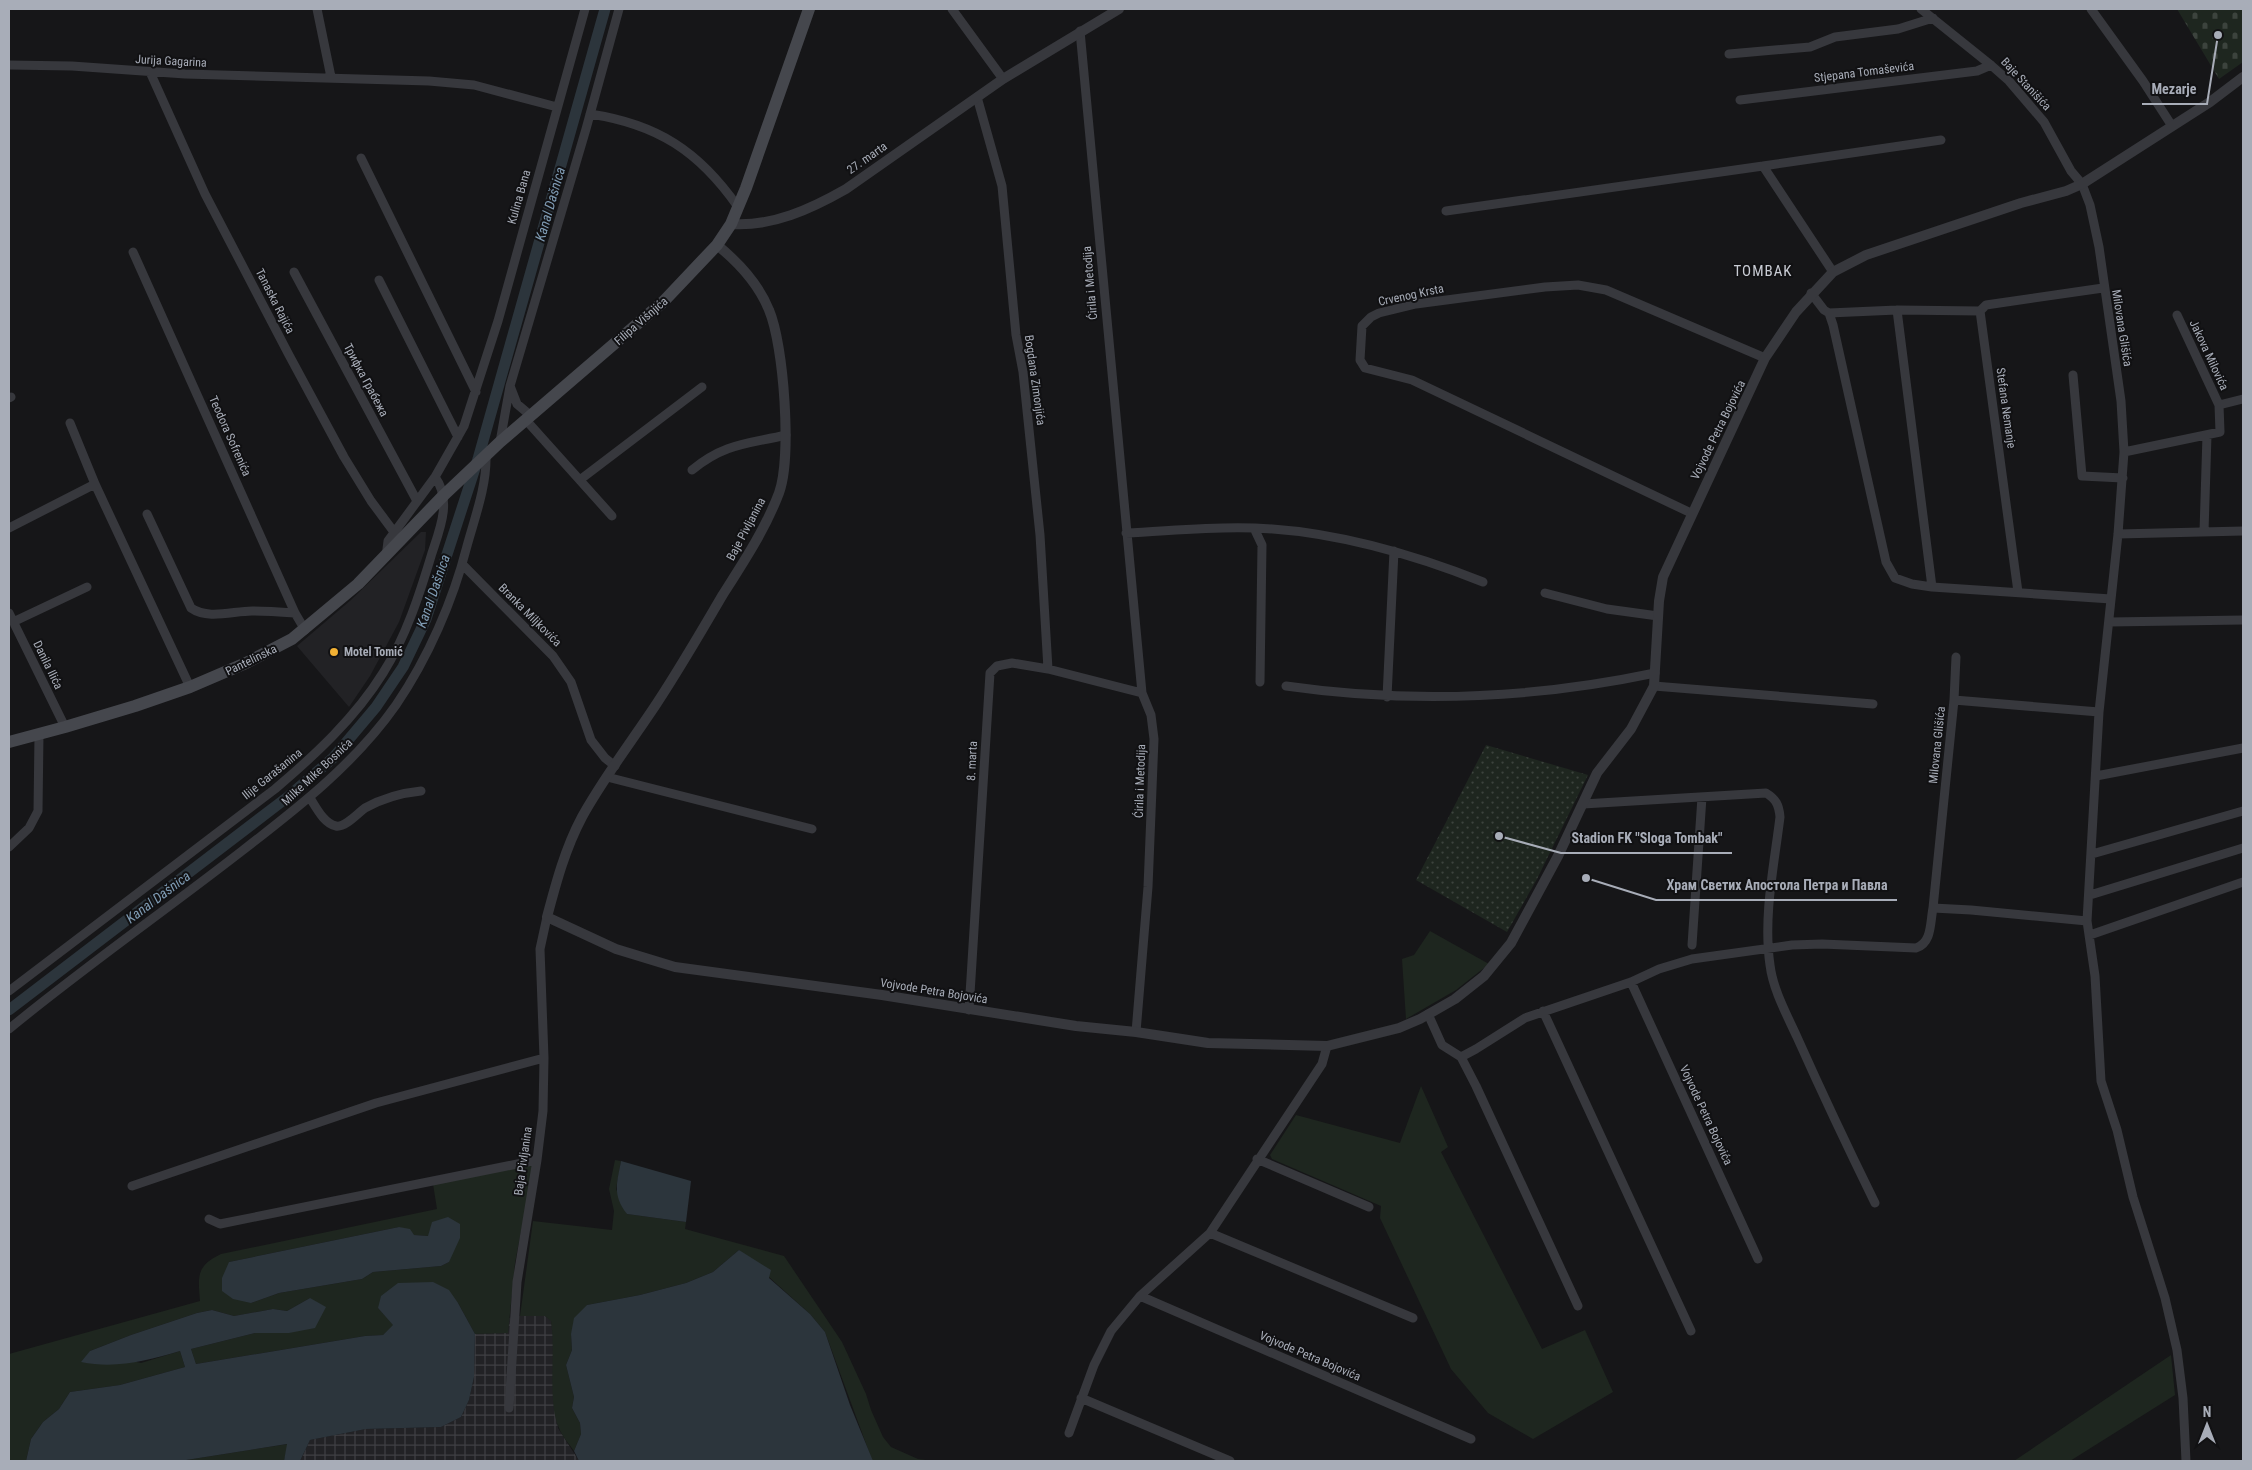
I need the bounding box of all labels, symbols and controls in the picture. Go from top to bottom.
street label: Jurija Gagarina [135,52,207,70]
street label: Baje Stanišića [1998,55,2054,113]
street label: Stjepana Tomaševića [1813,59,1915,85]
callout: Mezarje [2142,75,2207,104]
text: Mezarje [2151,81,2197,97]
street label: 27. marta [844,139,890,177]
water label: Kanal Dašnica [532,165,568,243]
street label: Kulina Bana [505,168,533,226]
street label: Ćirila i Metodija [1079,245,1100,321]
district label: TOMBAK [1734,262,1792,280]
street label: Tanaska Rajića [253,266,297,336]
street label: Crvenog Krsta [1377,281,1445,309]
street label: Milovana Glišića [2109,289,2135,368]
street label: Filipa Višnjića [612,294,671,348]
street label: Jakova Milovića [2187,318,2232,393]
street label: Bogdana Zimonjića [1022,334,1048,426]
street label: Трифка Грабежа [341,341,391,419]
street label: Stefana Nemanje [1993,367,2019,450]
street label: Vojvode Petra Bojovića [1688,378,1748,482]
street label: Teodora Sofrenića [206,394,254,478]
street label: Baje Pivljanina [724,495,769,563]
water label: Kanal Dašnica [413,552,453,630]
street label: Branka Miljkovića [496,581,565,650]
street label: Danila Ilića [30,638,66,692]
street label: Pantelinska [223,641,279,678]
place label: Motel Tomić [344,645,403,659]
marker: Motel Tomić [328,646,340,658]
street label: Milovana Glišića [1926,705,1948,784]
street label: Milke Mike Bosnića [279,735,355,808]
street label: 8. marta [964,740,980,781]
street label: Ćirila i Metodija [1131,743,1148,818]
street label: Ilije Garašanina [239,745,305,802]
callout: Stadion FK "Sloga Tombak" [1561,824,1732,853]
text: Stadion FK "Sloga Tombak" [1572,830,1723,846]
water label: Kanal Dašnica [123,868,193,926]
callout: Храм Светих Апостола Петра и Павла [1656,871,1897,900]
text: Храм Светих Апостола Петра и Павла [1667,877,1888,893]
street label: Vojvode Petra Bojovića [879,976,989,1006]
street label: Vojvode Petra Bojovića [1677,1063,1735,1167]
street label: Baja Pivljanina [511,1125,535,1196]
street label: Vojvode Petra Bojovića [1257,1328,1363,1384]
north arrow [2182,1400,2232,1450]
text: N [2203,1404,2211,1420]

